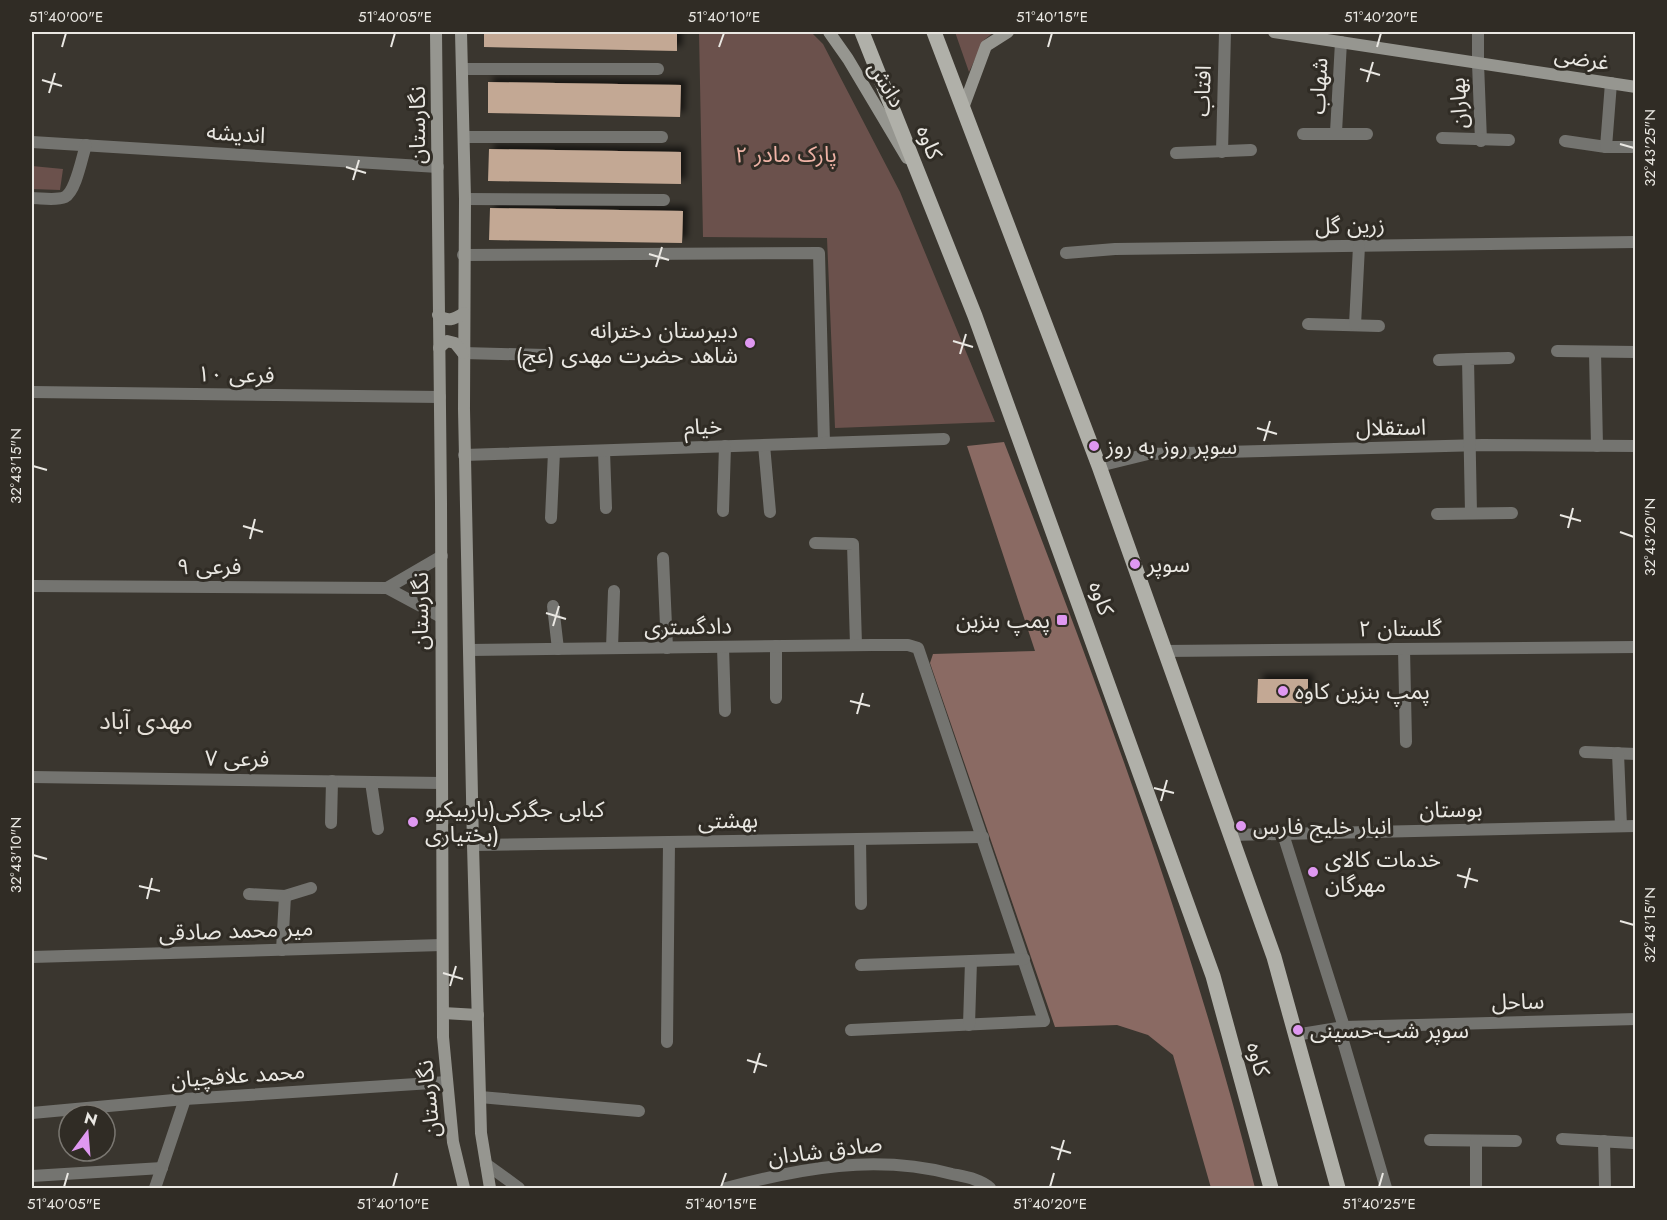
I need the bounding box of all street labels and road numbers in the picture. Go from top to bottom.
street label: غرضی [1552,38,1612,78]
street label: دانش [861,55,913,113]
street label: شهاب [1301,57,1335,115]
street label: افتاب [1185,65,1219,117]
street label: بهاران [1441,77,1475,129]
street label: نگارستان [401,86,433,164]
street label: اندیشه [206,115,266,151]
street label: کاوه [909,120,952,165]
street label: زرین گل [1315,208,1385,242]
street label: فرعی ۱۰ [197,357,275,391]
street label: خیام [683,409,723,444]
street label: استقلال [1356,410,1426,444]
street label: فرعی ۹ [177,550,241,582]
street label: نگارستان [404,572,436,650]
street label: کاوه [1081,577,1123,620]
street label: دادگستری [644,609,732,643]
street label: گلستان ۲ [1358,612,1443,644]
street label: فرعی ۷ [204,741,270,775]
street label: بوستان [1419,792,1483,826]
street label: بهشتی [698,803,758,837]
street label: میر محمد صادقی [158,911,314,949]
street label: ساحل [1491,985,1545,1017]
street label: کاوه [1239,1038,1279,1081]
street label: محمد علافچیان [170,1054,306,1096]
street label: نگارستان [408,1059,448,1139]
street label: صادق شادان [766,1127,884,1173]

